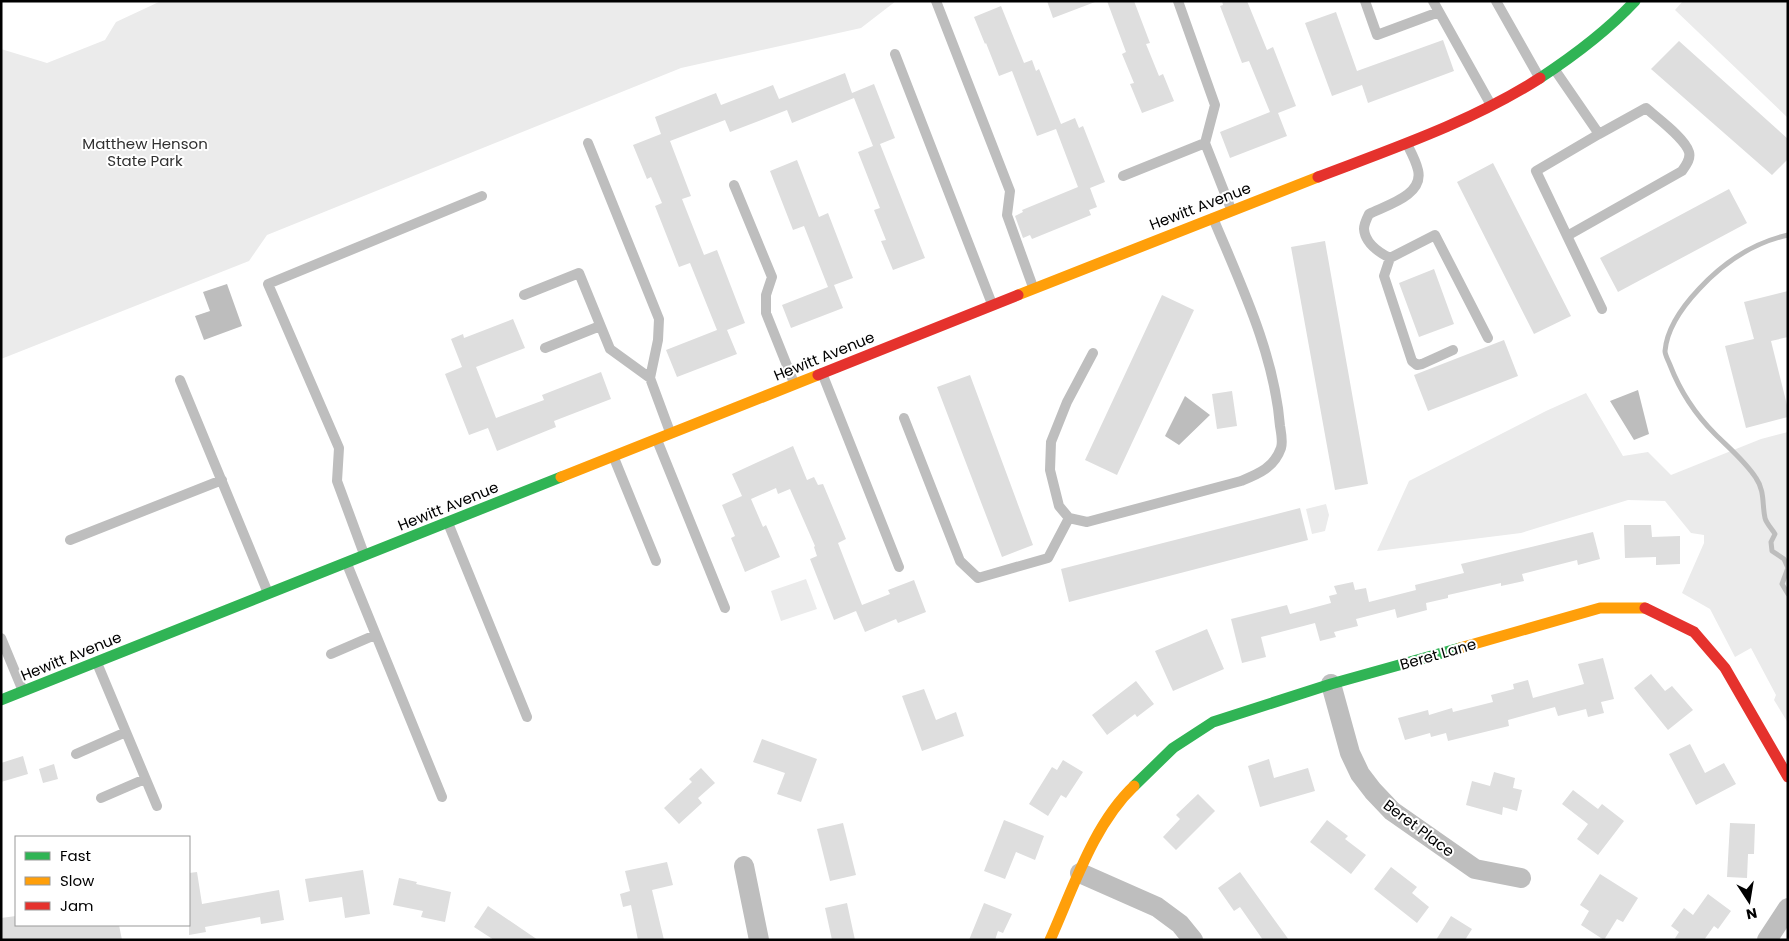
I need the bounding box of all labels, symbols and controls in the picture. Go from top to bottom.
park label: Matthew Henson State Park [82,133,208,171]
street label: Hewitt Avenue [1146,177,1254,235]
street label: Hewitt Avenue [770,326,878,386]
street label: Hewitt Avenue [394,476,502,536]
street label: Hewitt Avenue [17,626,125,686]
street label: Beret Lane [1397,633,1479,675]
street label: Beret Place [1379,794,1459,862]
legend [15,836,190,926]
text: Fast [60,845,91,866]
text: Slow [60,870,95,891]
north arrow [1724,876,1774,926]
text: Jam [60,895,94,916]
text: N [1744,903,1759,925]

